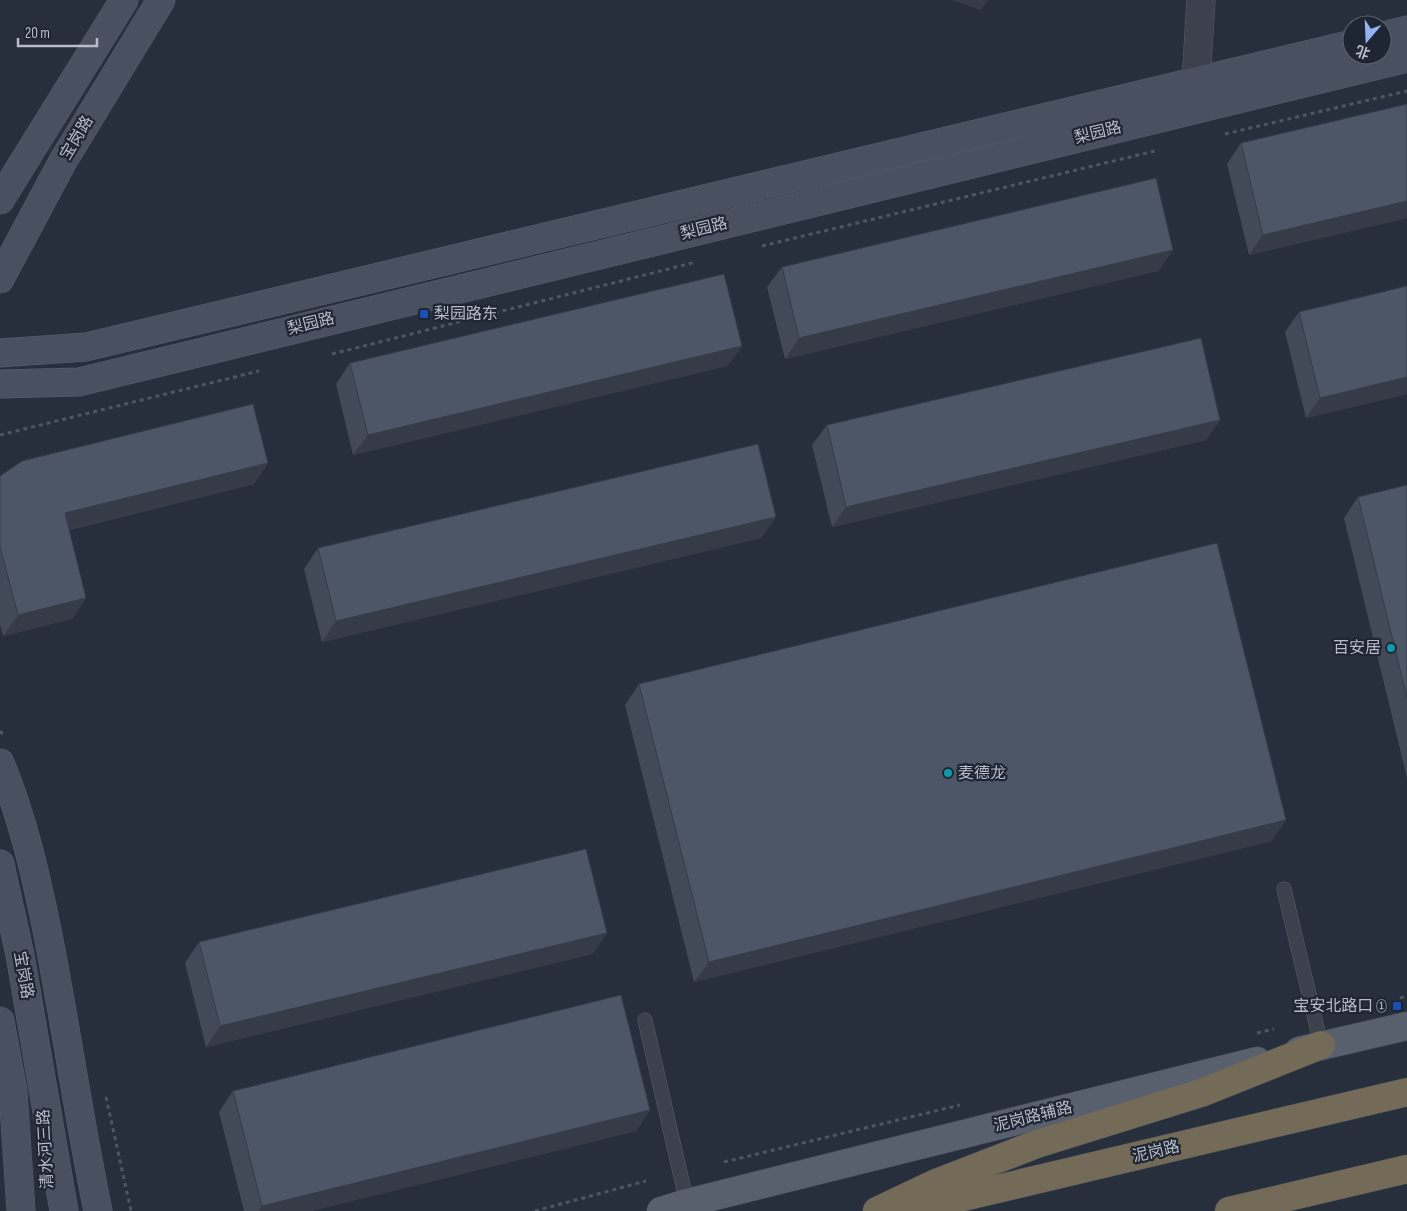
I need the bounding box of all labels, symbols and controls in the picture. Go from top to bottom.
scale bar [18,15,96,47]
north arrow [1342,15,1392,65]
text: 20 m [25,24,50,43]
text: 北 [1354,42,1372,62]
street label: 宝岗路 [56,113,98,163]
street label: 梨园路 [1072,118,1124,148]
street label: 梨园路 [678,214,730,244]
place label: 梨园路东 [434,305,498,324]
marker: 梨园路东 [418,308,430,320]
street label: 梨园路 [285,309,337,339]
place label: 百安居 [1333,639,1381,658]
marker: 百安居 [1385,642,1397,654]
place label: 麦德龙 [958,764,1006,783]
marker: 麦德龙 [942,767,954,779]
street label: 宝岗路 [9,950,37,1000]
place label: 宝安北路口 ① [1293,997,1387,1016]
marker: 宝安北路口 ① [1391,1000,1403,1012]
street label: 泥岗路辅路 [992,1098,1074,1136]
street label: 清水河三路 [34,1109,58,1189]
street label: 泥岗路 [1130,1137,1182,1167]

